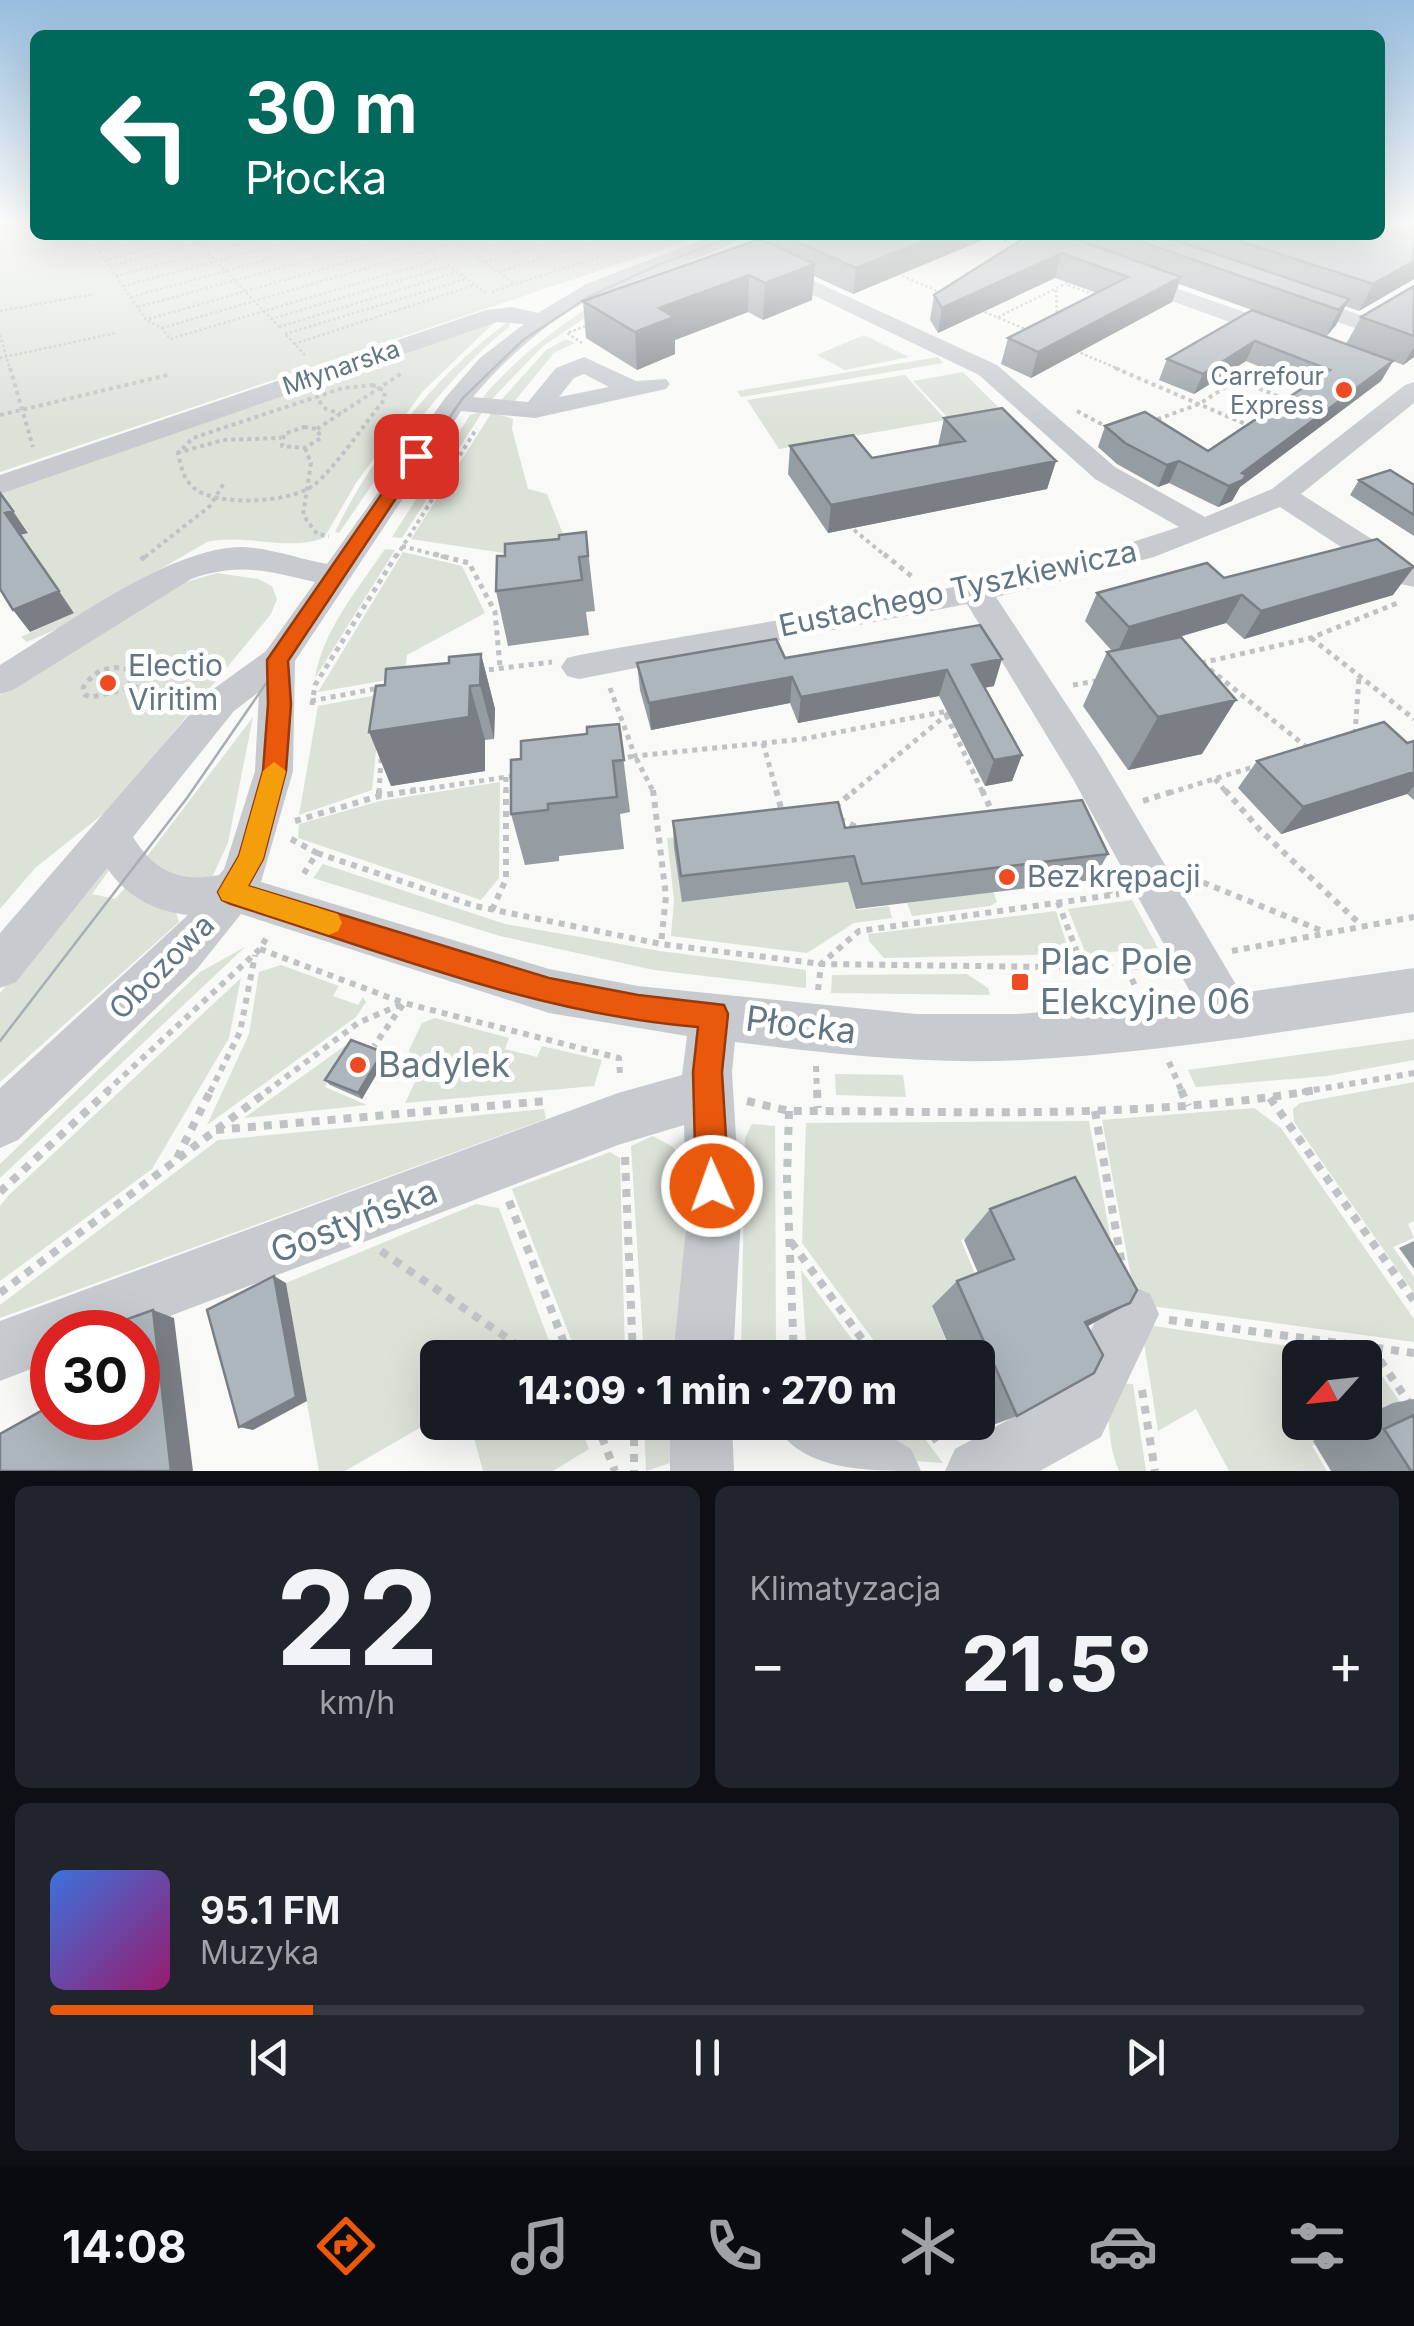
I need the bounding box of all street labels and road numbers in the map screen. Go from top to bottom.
street label: Młynarska [278,333,404,401]
street label: Eustachego Tyszkiewicza [776,532,1140,644]
street label: Obozowa [101,906,221,1026]
street label: Płocka [744,996,859,1052]
street label: Gostyńska [264,1169,443,1271]

